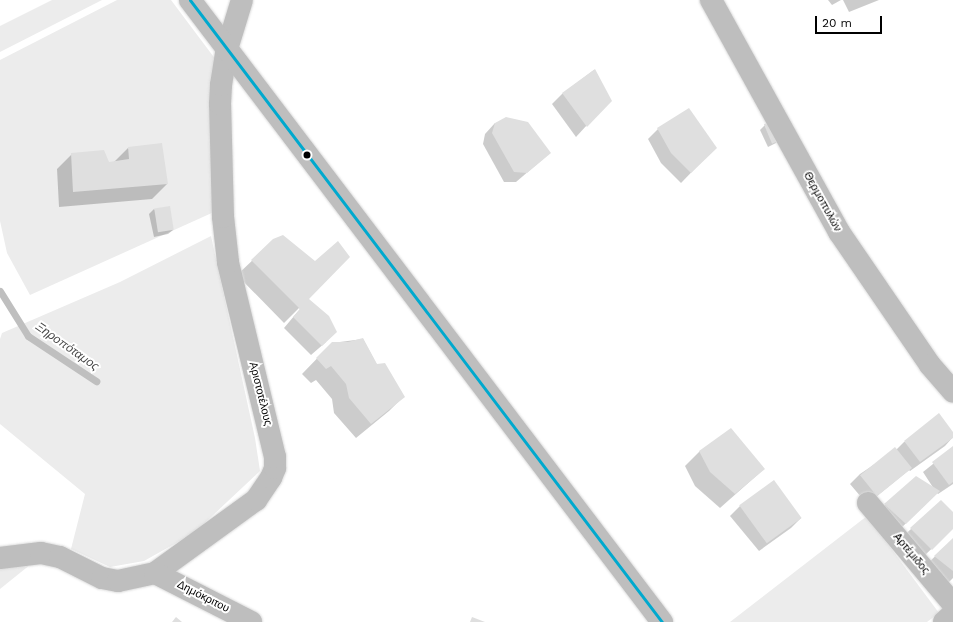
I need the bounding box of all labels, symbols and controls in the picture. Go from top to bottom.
scale bar [817,8,884,34]
text: 20 m [822,16,852,30]
unlabelled marker [302,150,312,160]
street label: Θερμοπυλών [800,170,844,234]
water label: Ξηροπόταμος [33,320,101,374]
street label: Αριστοτέλους [246,361,274,427]
street label: Αρτέμιδος [890,531,932,577]
street label: Δημόκριτου [175,578,231,616]

